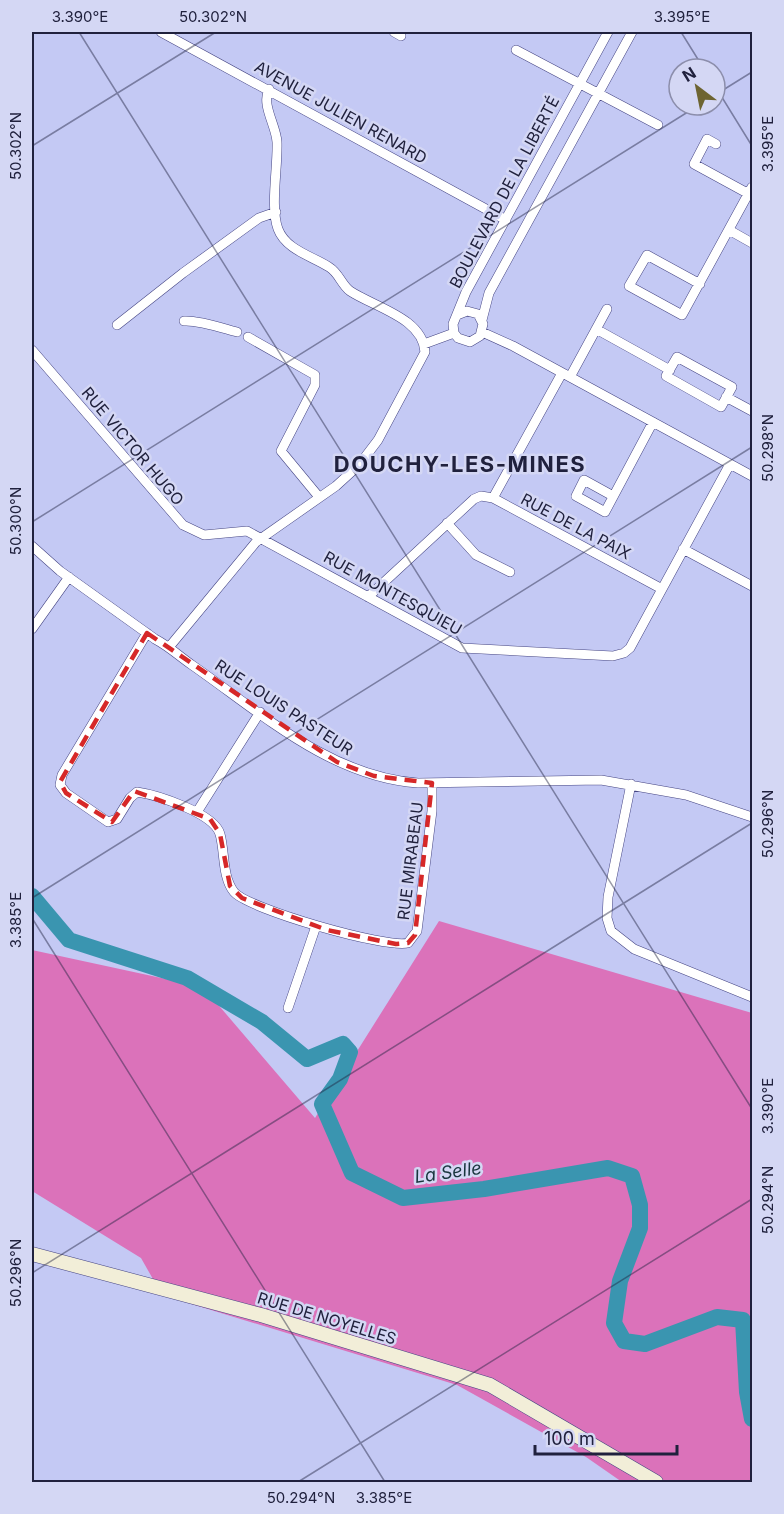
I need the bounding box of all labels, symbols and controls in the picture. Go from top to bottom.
text: 3.390°E [52,7,108,26]
text: 50.302°N [179,7,247,26]
text: 3.395°E [654,7,710,26]
street label: AVENUE JULIEN RENARD [251,56,431,168]
north arrow [667,57,727,117]
text: N [679,63,700,86]
street label: BOULEVARD DE LA LIBERTÉ [445,93,563,291]
text: 50.302°N [6,112,25,180]
text: 3.395°E [758,116,777,172]
street label: RUE VICTOR HUGO [78,383,188,509]
text: 50.298°N [758,414,777,482]
district label: DOUCHY-LES-MINES [334,451,586,477]
text: 50.300°N [6,487,25,555]
street label: RUE DE LA PAIX [518,489,635,563]
street label: RUE MONTESQUIEU [320,547,466,639]
street label: RUE LOUIS PASTEUR [211,655,357,759]
text: 50.296°N [758,790,777,858]
street label: RUE MIRABEAU [393,801,427,921]
text: 3.385°E [6,892,25,948]
text: 3.390°E [758,1078,777,1134]
water label: La Selle [413,1157,483,1187]
text: 50.294°N [758,1166,777,1234]
text: 50.296°N [6,1239,25,1307]
street label: RUE DE NOYELLES [255,1287,399,1349]
scale bar [535,1418,678,1456]
text: 100 m [544,1428,595,1449]
text: 50.294°N [267,1488,335,1507]
text: 3.385°E [356,1488,412,1507]

